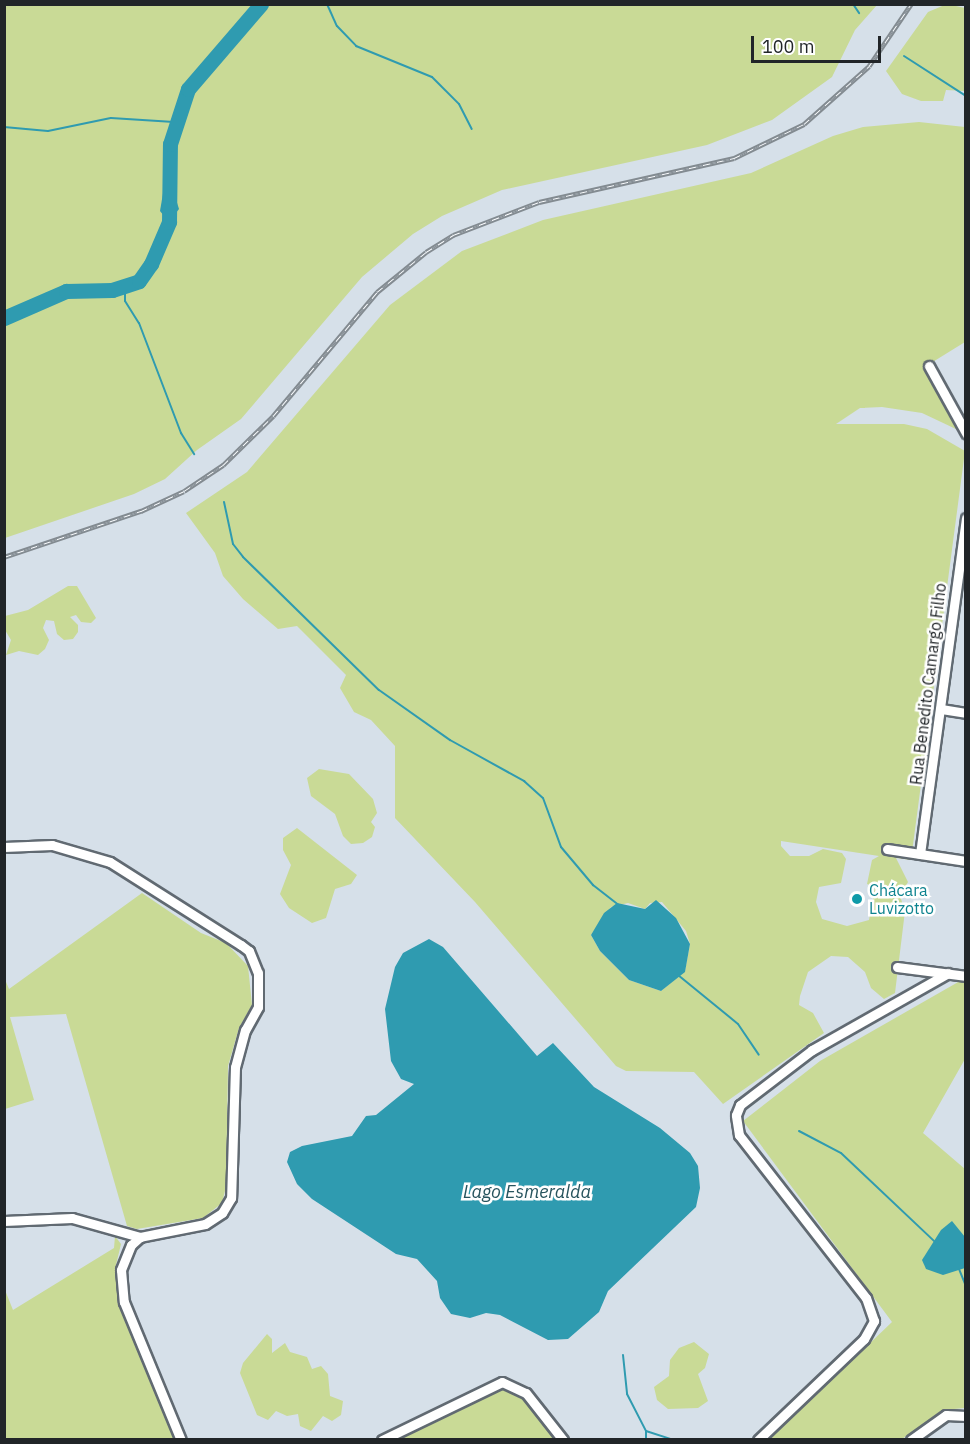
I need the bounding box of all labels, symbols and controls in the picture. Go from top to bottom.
scale bar [754,24,884,62]
text: 100 m [762,35,814,58]
street label: Rua Benedito Camargo Filho [906,582,950,786]
place label: Chácara Luvizotto [869,880,934,918]
marker: Chácara Luvizotto [850,892,864,906]
water label: Lago Esmeralda [463,1181,591,1203]

